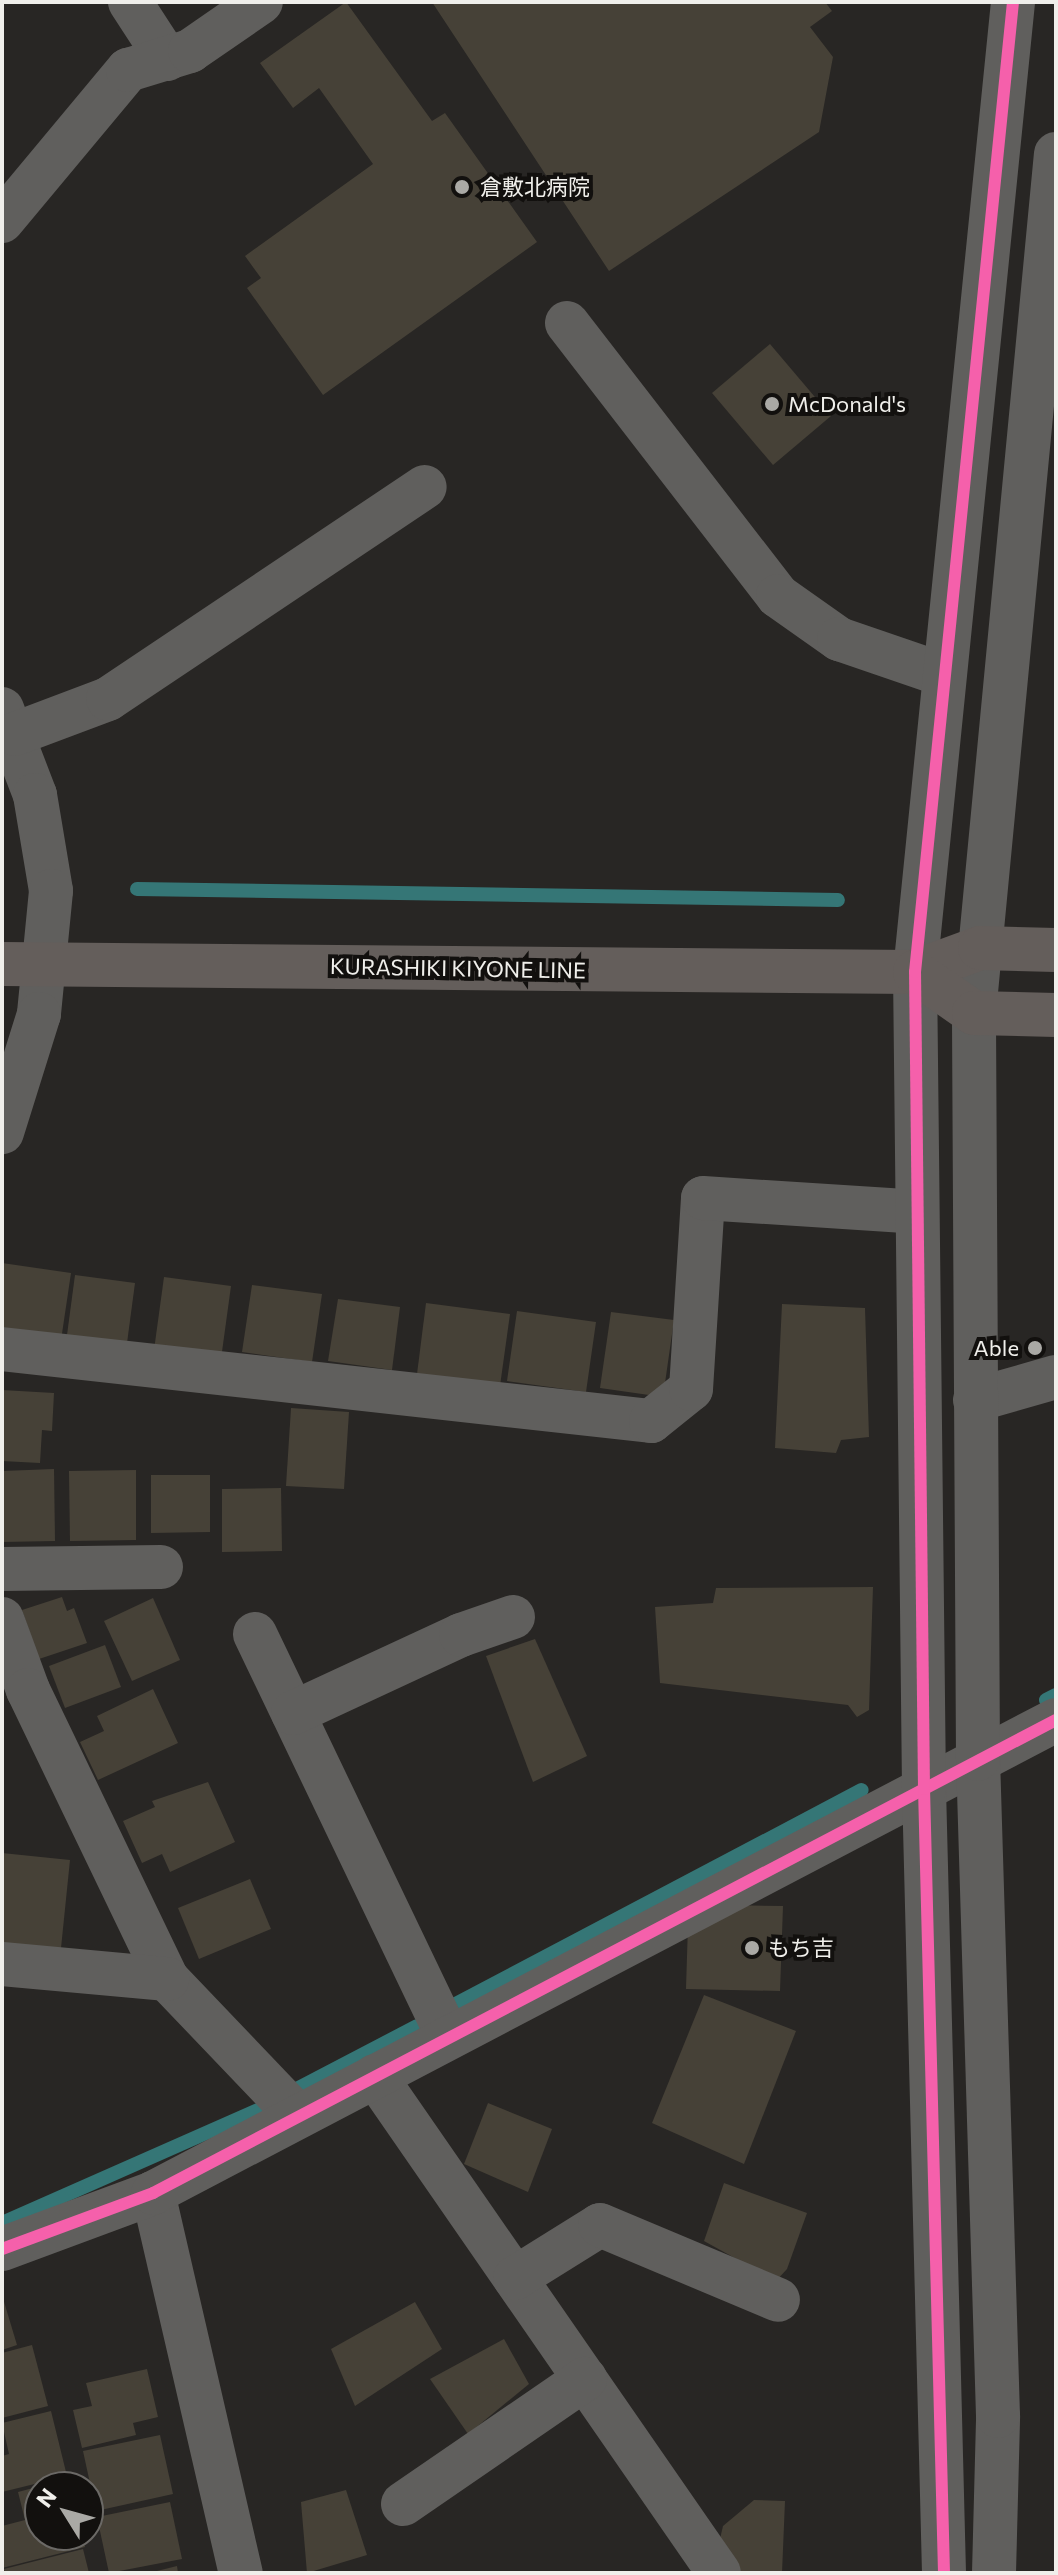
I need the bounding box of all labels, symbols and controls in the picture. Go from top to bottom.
place label: 倉敷北病院 [480,174,590,200]
marker: 倉敷北病院 [451,176,473,198]
place label: McDonald's [788,391,906,417]
marker: McDonald's [763,395,781,413]
street label: KURASHIKI KIYONE LINE [330,953,586,983]
place label: Able [974,1335,1019,1361]
marker: Able [1026,1339,1044,1357]
place label: もち吉 [768,1935,834,1961]
marker: もち吉 [743,1939,761,1957]
north arrow [24,2471,104,2551]
text: N [30,2483,62,2512]

